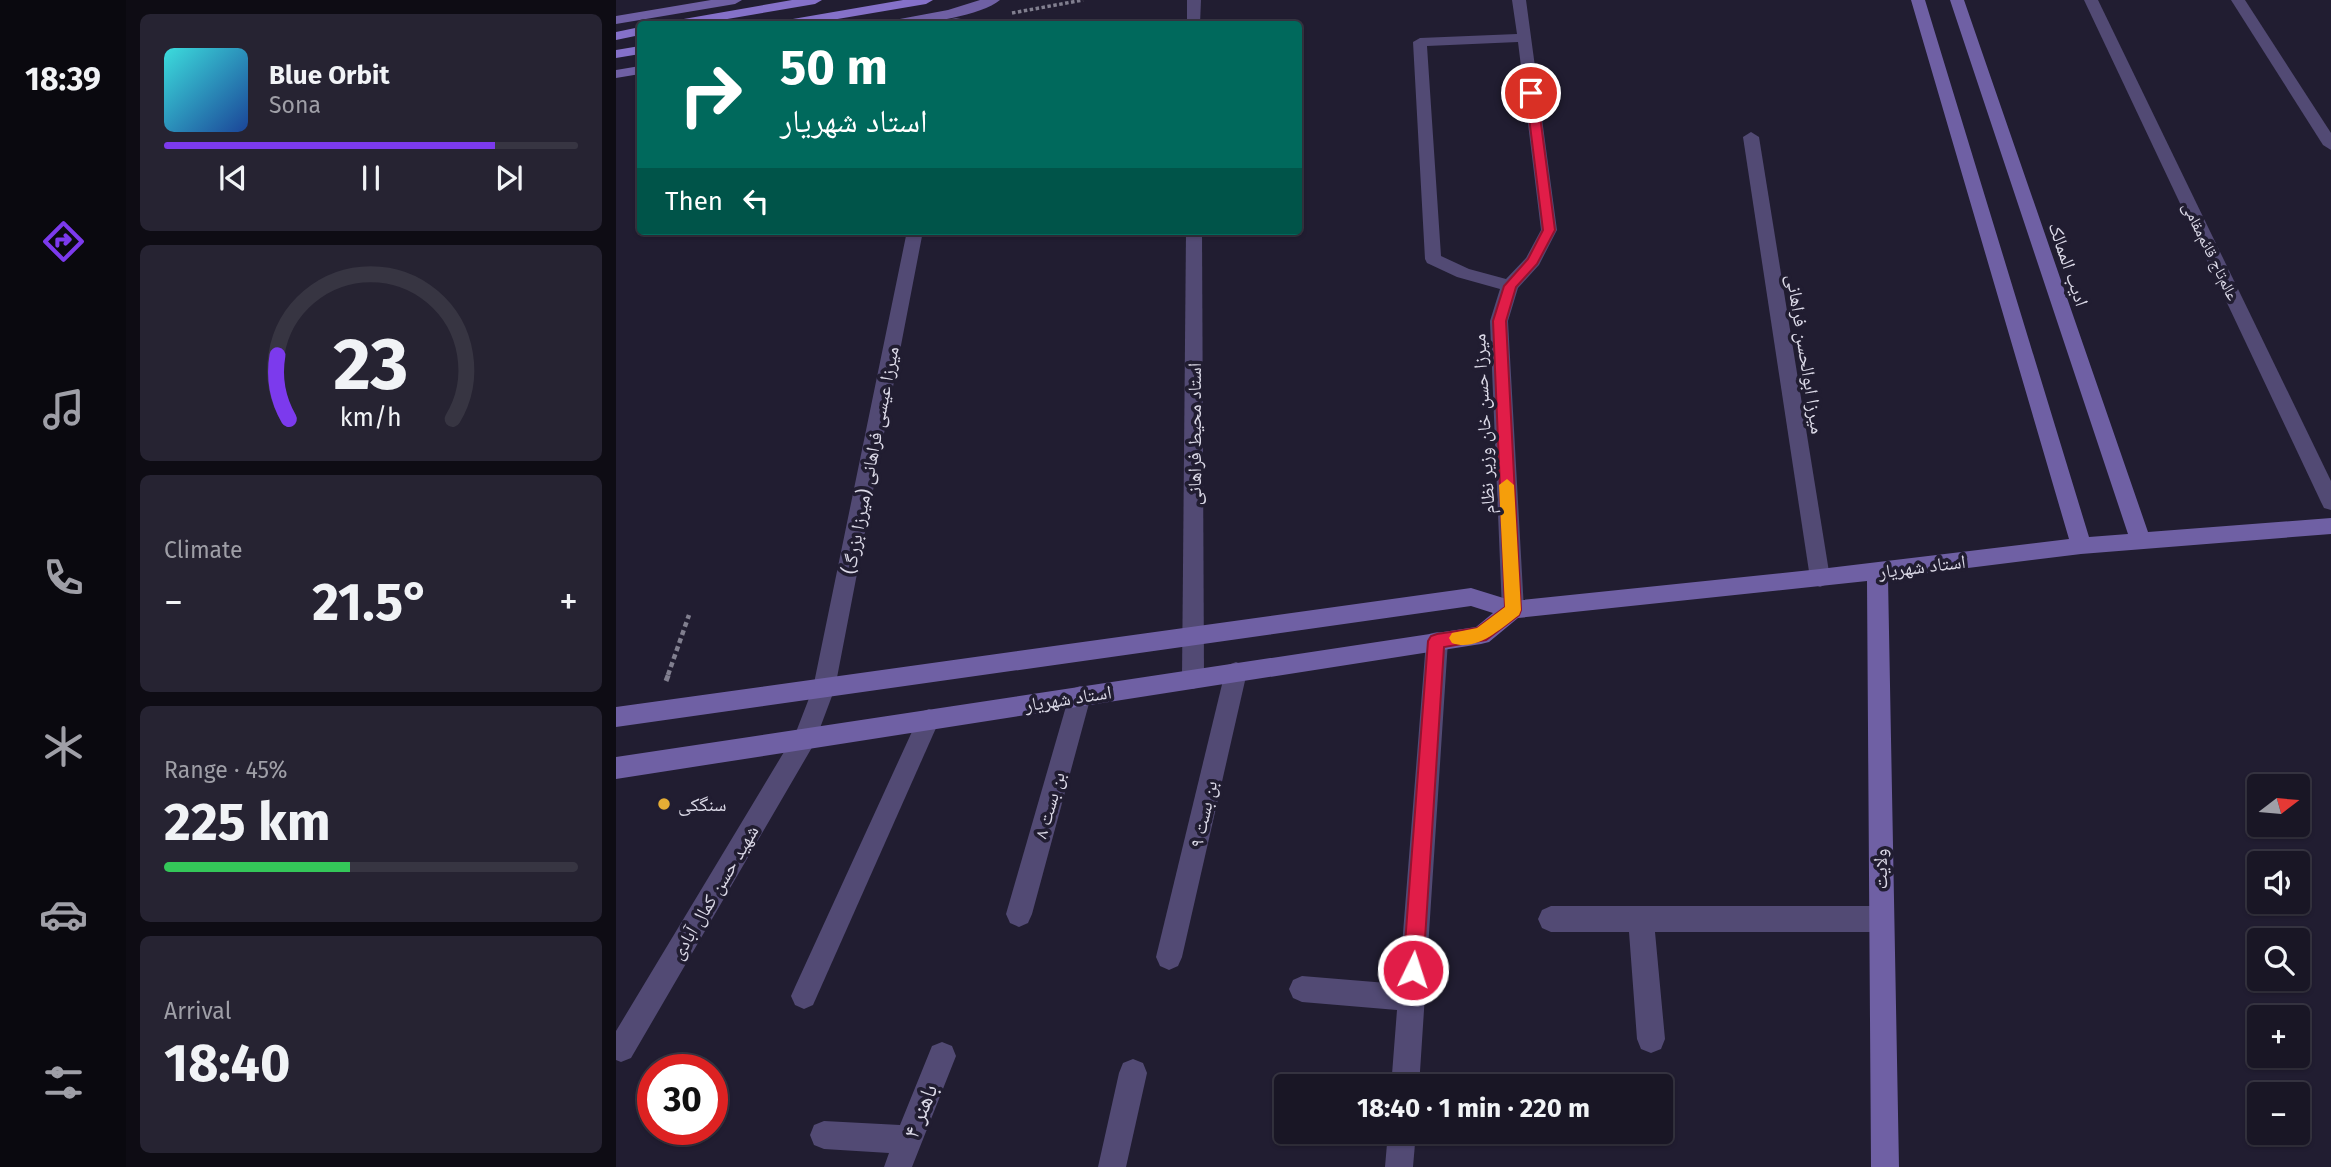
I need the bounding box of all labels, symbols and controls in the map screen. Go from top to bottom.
text: 50 m [780,38,888,97]
icon: right [665,49,756,140]
text: 18:39 [25,60,101,98]
text: Blue Orbit [269,60,389,91]
pin [1501,63,1561,123]
icon: arrive [1512,74,1550,112]
text: Sona [269,91,321,119]
text: استاد شهریار [780,102,928,140]
icon: previous [214,159,252,197]
icon: pause [352,159,390,197]
icon: next [490,159,528,197]
icon: left [737,182,775,220]
text: Then [665,186,723,217]
street label: عالم‌تاج قائم‌مقامی [2178,199,2243,304]
icon: directions [39,217,88,266]
street label: ادیب الممالک [2043,219,2094,309]
street label: میرزا ابوالحسن فراهانی [1782,272,1830,436]
text: 23 [333,321,409,408]
street label: میرزا حسن خان وزیر نظام [1467,333,1502,515]
street label: میرزا عیسی فراهانی (میرزا بزرگ) [837,344,904,576]
street label: استاد محیط فراهانی [1183,363,1206,505]
icon: music [39,385,88,434]
text: km/h [340,403,402,433]
text: Climate [164,536,243,564]
street label: استاد شهریار [1876,550,1967,583]
icon: phone [39,553,88,602]
text: 21.5° [312,571,430,634]
text: − [164,579,183,625]
text: + [559,579,578,625]
street label: استاد شهریار [1022,680,1113,717]
icon: climate [39,722,88,771]
text: Range · 45% [164,756,288,784]
street label: بن بست ۸ [1029,769,1070,841]
north arrow [2247,774,2310,836]
map controls [2247,774,2310,1145]
street label: بن بست ۹ [1185,778,1222,850]
text: 225 km [164,791,331,854]
place label: سنگکی [678,793,727,816]
marker: سنگکی [656,796,672,812]
street label: شهید حسن کمال آبادی [665,821,764,964]
street label: ولایت [1869,848,1892,890]
button: sound [2247,851,2310,914]
icon: car [39,890,88,939]
button: search [2247,928,2310,991]
position arrow [1376,933,1450,1007]
text: Arrival [164,997,231,1025]
button: + [2247,1005,2310,1068]
text: 18:40 [164,1032,290,1095]
speed limit sign: 30 [637,1054,728,1145]
icon: filters [39,1058,88,1107]
street label: باهنر ۴ [896,1080,944,1142]
button: − [2247,1082,2310,1145]
text: 18:40 · 1 min · 220 m [1357,1093,1590,1124]

